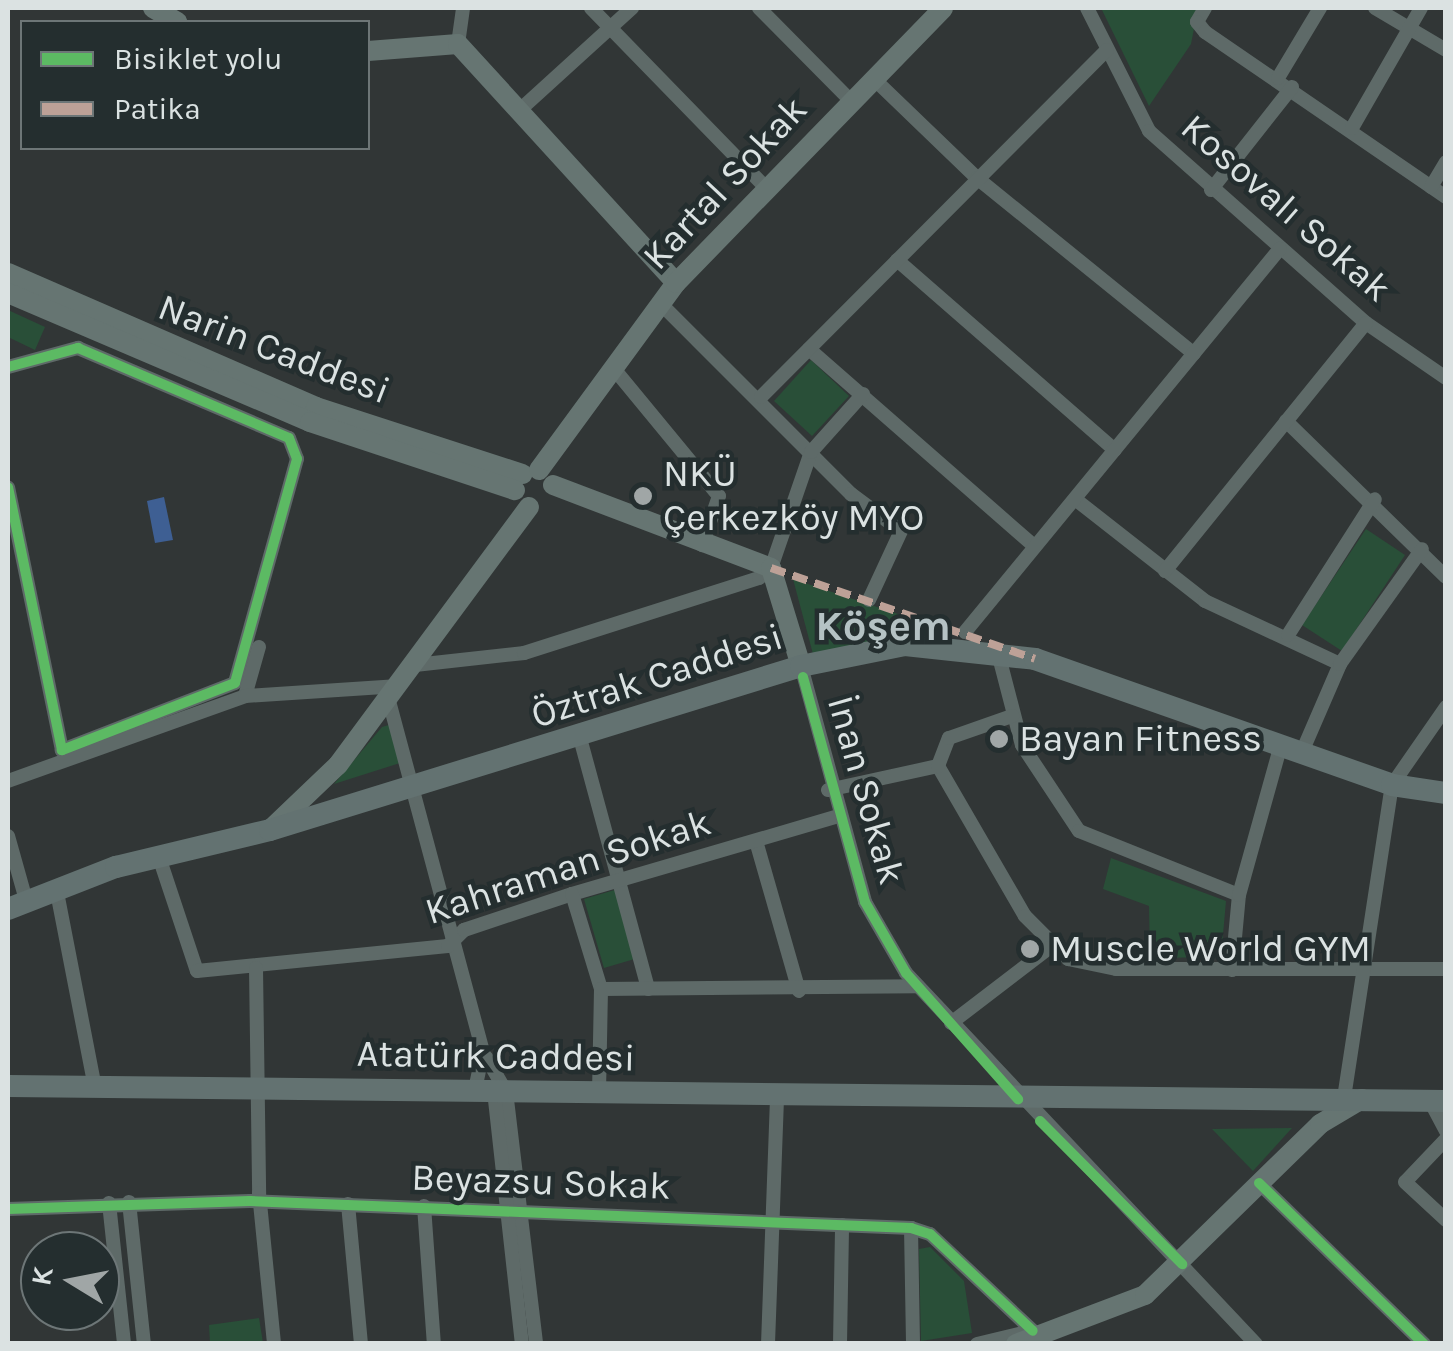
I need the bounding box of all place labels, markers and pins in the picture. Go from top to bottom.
place label: NKÜ Çerkezköy MYO [663,451,924,540]
marker: NKÜ Çerkezköy MYO [632,485,654,507]
place label: Bayan Fitness [1019,716,1262,762]
marker: Bayan Fitness [988,728,1010,750]
place label: Muscle World GYM [1050,926,1371,972]
marker: Muscle World GYM [1019,938,1041,960]

